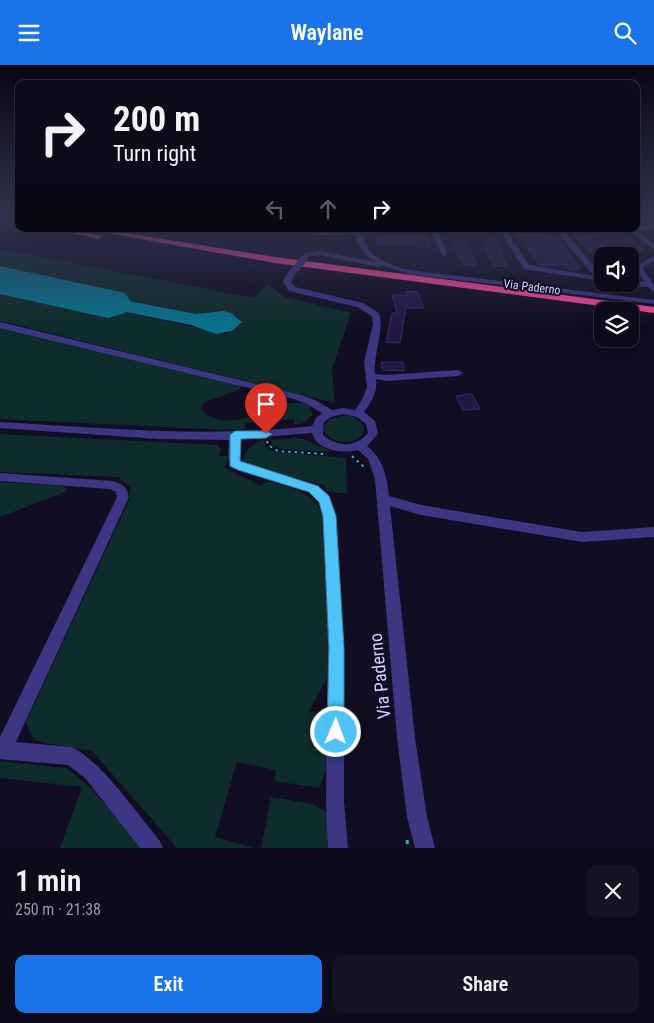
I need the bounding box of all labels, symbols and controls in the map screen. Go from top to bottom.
icon: menu [15,19,43,47]
icon: search [611,19,639,47]
text: Waylane [290,20,364,45]
text: 200 m [113,99,200,140]
icon: right [30,100,95,165]
text: Turn right [113,141,196,166]
icon: left [261,195,289,223]
icon: ahead [314,195,342,223]
icon: right [367,195,395,223]
map controls [594,247,639,347]
button: sound [594,247,639,292]
street label: Via Paderno [503,277,561,297]
button: layers [594,302,639,347]
pin [245,383,287,434]
icon: arrive [252,390,280,418]
street label: Via Paderno [365,632,394,720]
position arrow [309,705,361,757]
text: 1 min [15,863,81,898]
button: close [587,865,639,917]
text: 250 m · 21:38 [15,900,101,919]
button: Exit [15,955,322,1013]
button: Share [332,955,639,1013]

